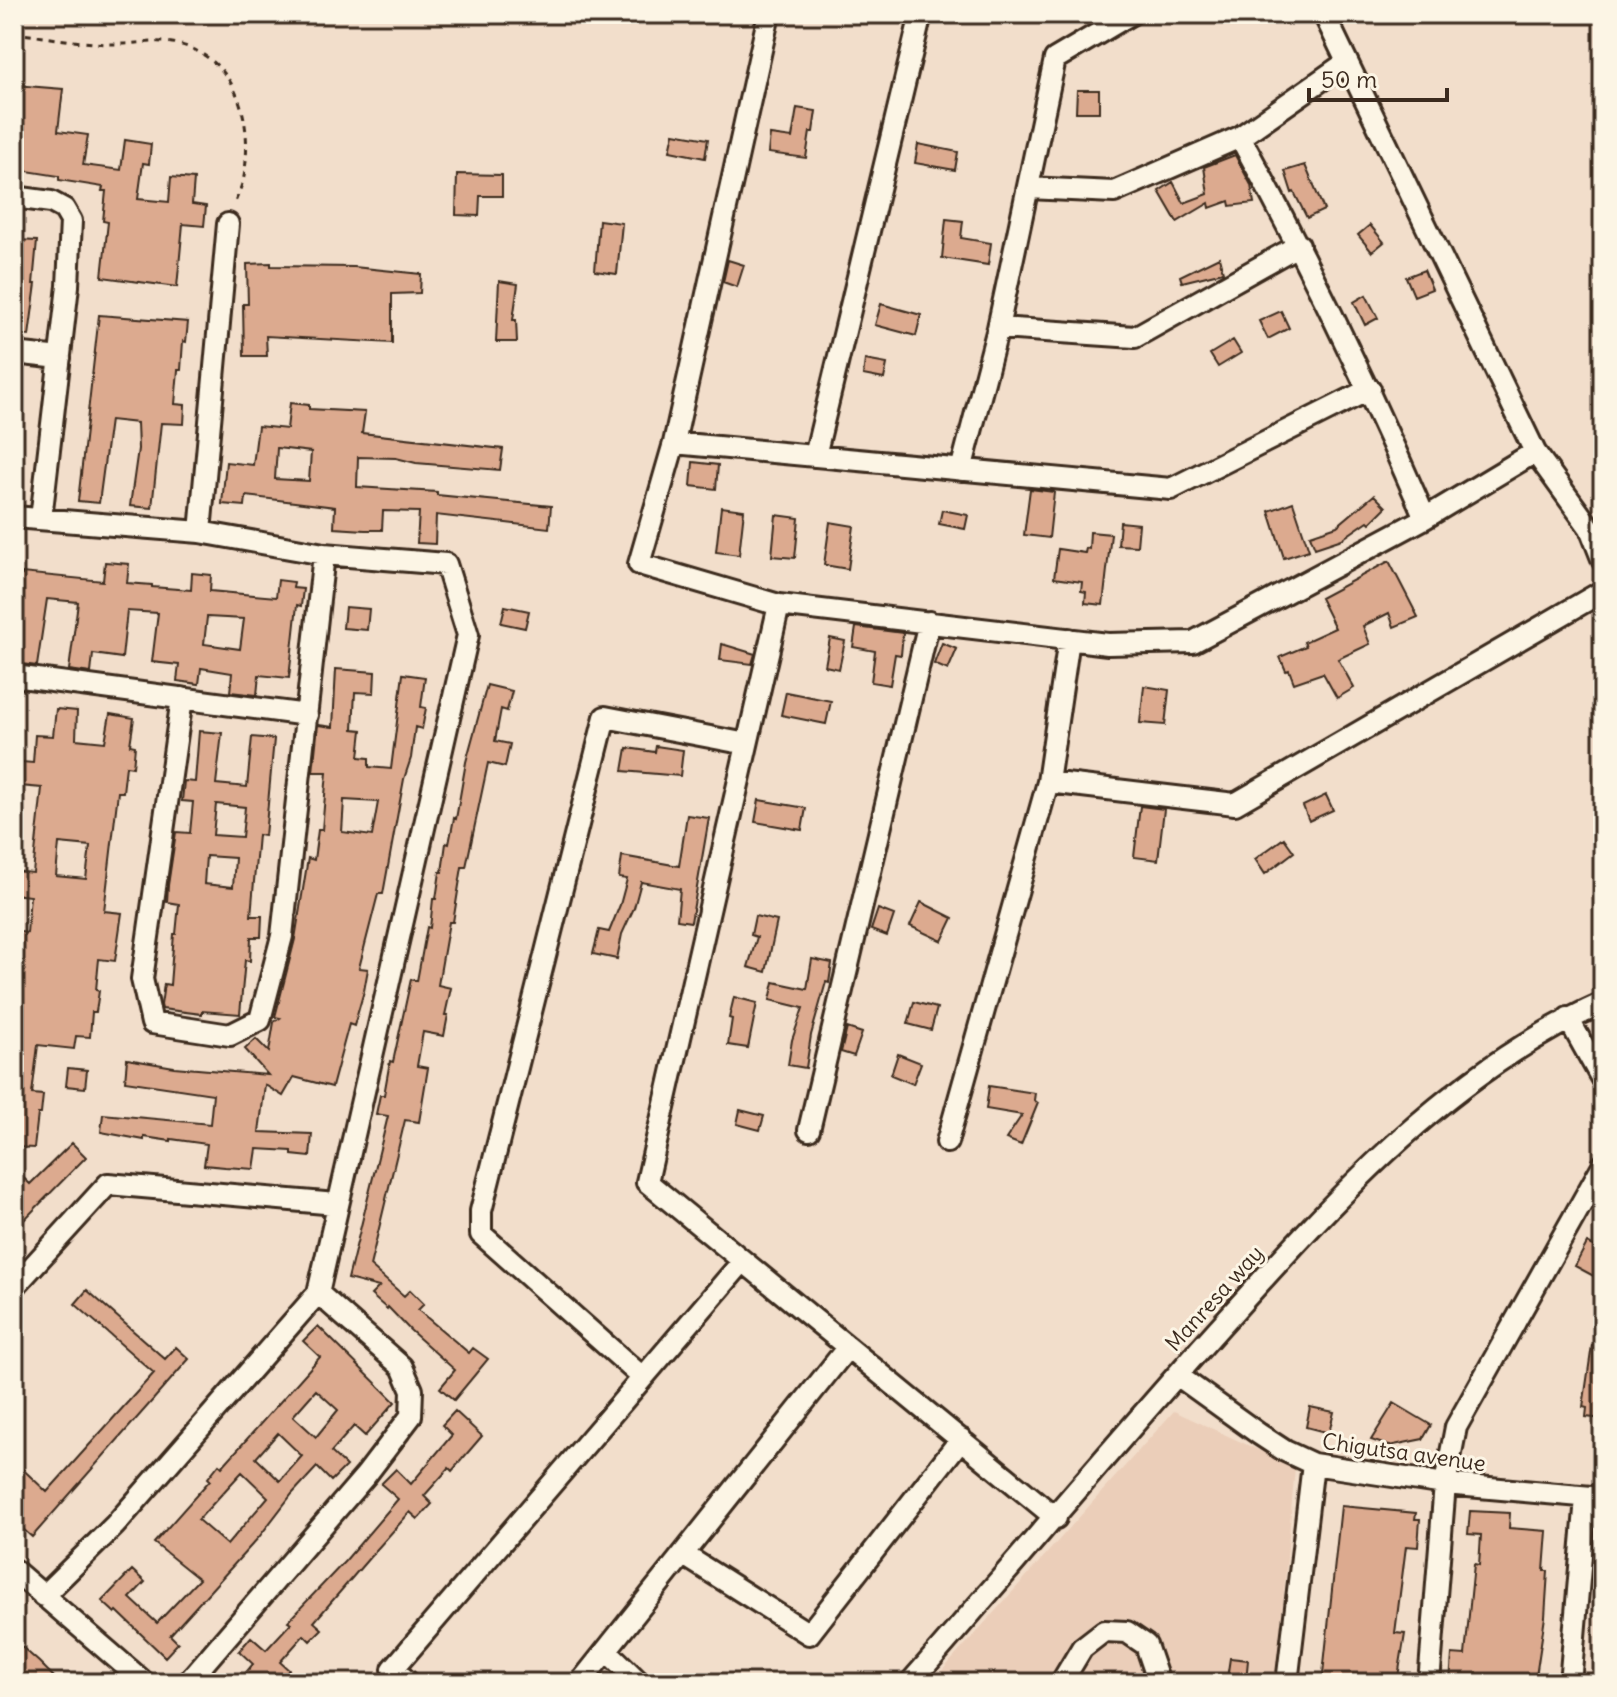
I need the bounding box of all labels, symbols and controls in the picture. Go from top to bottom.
scale bar [1309,52,1447,102]
text: 50 m [1321,64,1377,94]
street label: Manresa way [1159,1239,1269,1357]
street label: Chigutsa avenue [1320,1427,1488,1477]

